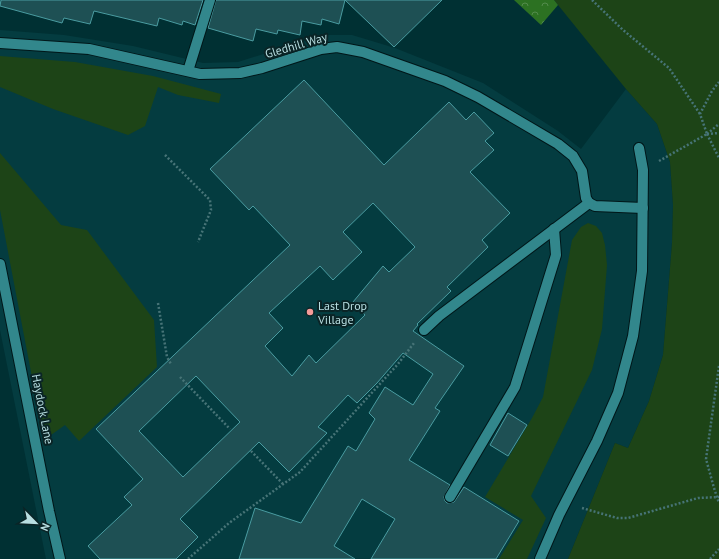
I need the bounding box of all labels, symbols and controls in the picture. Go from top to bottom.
street label: Gledhill Way [263,29,329,61]
place label: Last Drop Village [317,298,367,327]
marker: Last Drop Village [305,307,315,317]
street label: Haydock Lane [29,373,57,445]
north arrow [16,503,56,543]
text: N [37,521,53,533]

